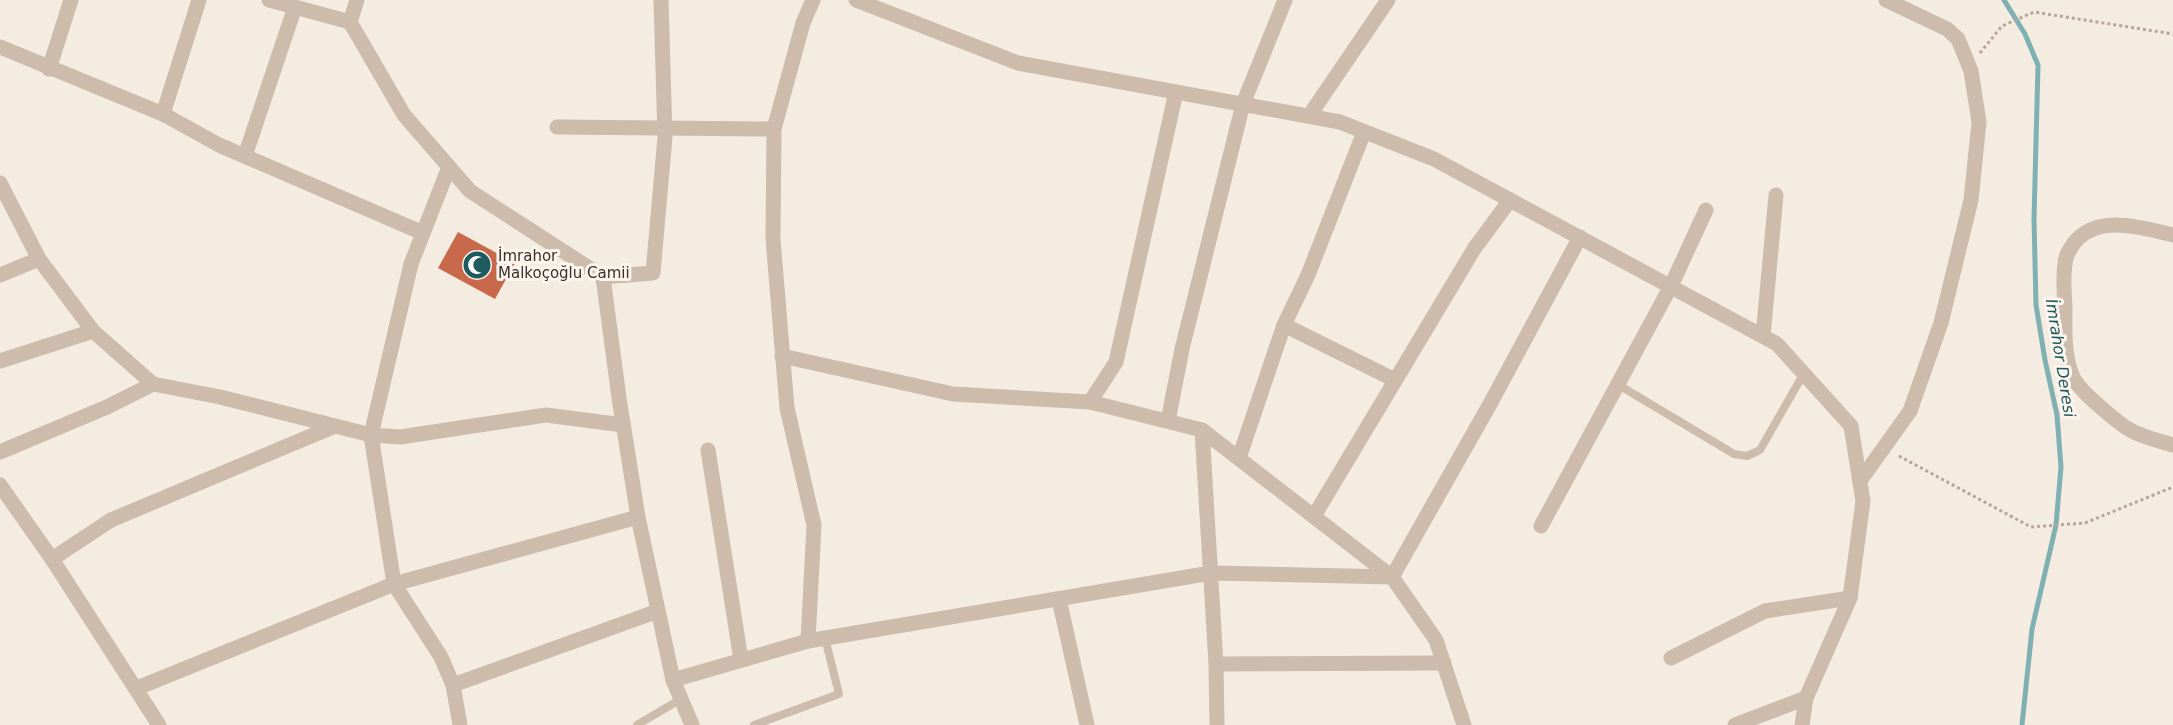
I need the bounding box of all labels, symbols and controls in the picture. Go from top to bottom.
place label: İmrahor Malkoçoğlu Camii [498,246,630,282]
mosque icon: İmrahor Malkoçoğlu Camii [461,249,493,281]
water label: İmrahor Deresi [2042,298,2079,419]

